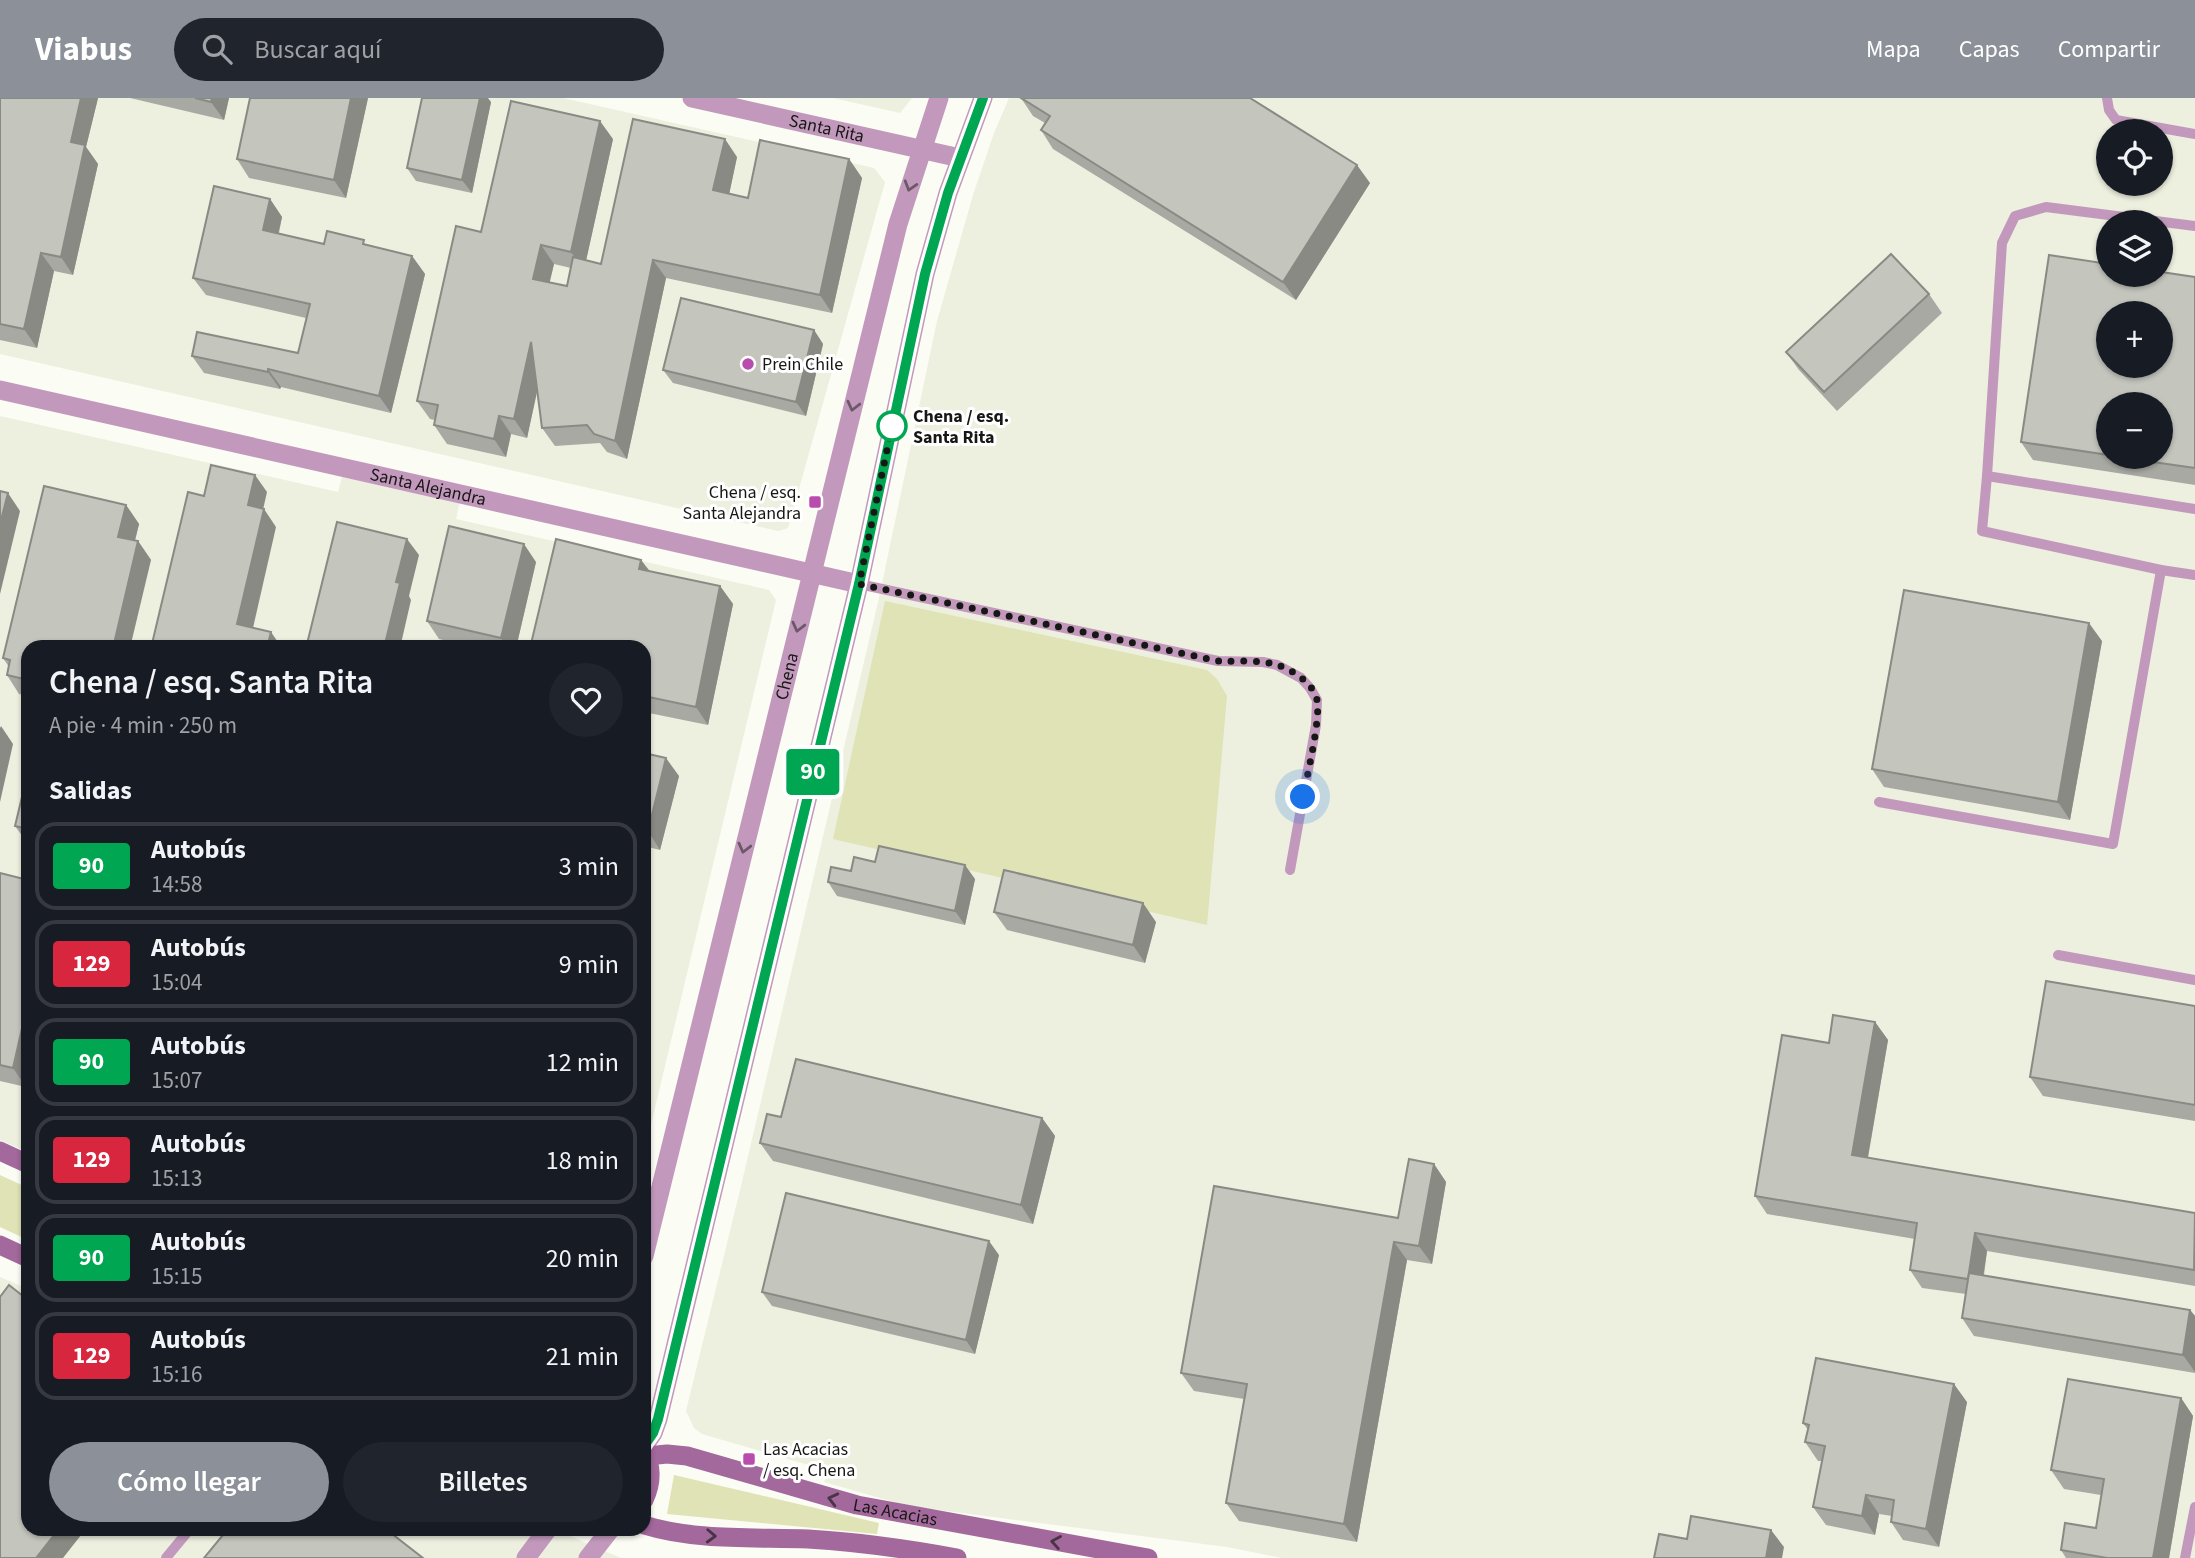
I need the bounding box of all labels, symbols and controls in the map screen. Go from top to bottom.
search box [174,18,664,81]
text: Viabus [35,26,132,73]
icon: search [198,30,236,68]
text: Buscar aquí [254,31,381,68]
text: Mapa [1866,32,1921,67]
text: Capas [1959,32,2020,67]
text: Compartir [2058,32,2160,67]
street label: Santa Rita [787,108,867,149]
map controls [2096,119,2173,469]
button: locate [2096,119,2173,196]
one-way arrow [904,179,918,192]
button: layers [2096,210,2173,287]
button: + [2096,301,2173,378]
place label: Prein Chile [762,352,843,377]
marker: Prein Chile [740,356,756,372]
button: − [2096,392,2173,469]
one-way arrow [847,400,861,412]
place label: Chena / esq. Santa Rita [913,404,1009,450]
marker: Chena / esq. Santa Rita [877,411,907,441]
street label: Santa Alejandra [368,461,489,512]
place label: Chena / esq. Santa Alejandra [683,480,801,526]
marker: Chena / esq. Santa Alejandra [807,494,823,510]
one-way arrow [792,621,806,633]
street label: Chena [769,650,805,703]
text: Chena / esq. Santa Rita [49,659,373,706]
button: heart [549,663,623,737]
text: A pie · 4 min · 250 m [49,709,237,742]
line badge: 90 [782,749,844,795]
text: 90 [800,754,826,789]
text: Salidas [49,772,132,809]
your location [1285,779,1320,814]
text: Autobús [151,831,246,868]
one-way arrow [738,842,752,854]
text: 90 [79,848,104,883]
text: 3 min [559,848,619,885]
text: 14:58 [151,868,202,901]
text: Autobús [151,929,246,966]
text: 129 [72,946,111,981]
text: 9 min [559,946,619,983]
text: 15:04 [151,966,202,999]
text: Autobús [151,1027,246,1064]
text: 90 [79,1044,104,1079]
text: 12 min [546,1044,619,1081]
text: 15:07 [151,1064,202,1097]
text: Autobús [151,1125,246,1162]
text: 129 [72,1142,111,1177]
text: 18 min [546,1142,619,1179]
text: 15:13 [151,1162,202,1195]
text: Autobús [151,1223,246,1260]
text: 90 [79,1240,104,1275]
text: 20 min [546,1240,619,1277]
text: 15:15 [151,1260,202,1293]
text: Autobús [151,1321,246,1358]
text: 129 [72,1338,111,1373]
text: 21 min [546,1338,619,1375]
text: 15:16 [151,1358,202,1391]
place label: Las Acacias / esq. Chena [763,1437,855,1483]
button: Cómo llegar [49,1442,329,1522]
button: Billetes [343,1442,623,1522]
marker: Las Acacias / esq. Chena [741,1451,757,1467]
street label: Las Acacias [851,1492,939,1532]
one-way arrow [827,1493,839,1507]
one-way arrow [706,1528,717,1543]
one-way arrow [1050,1535,1062,1550]

